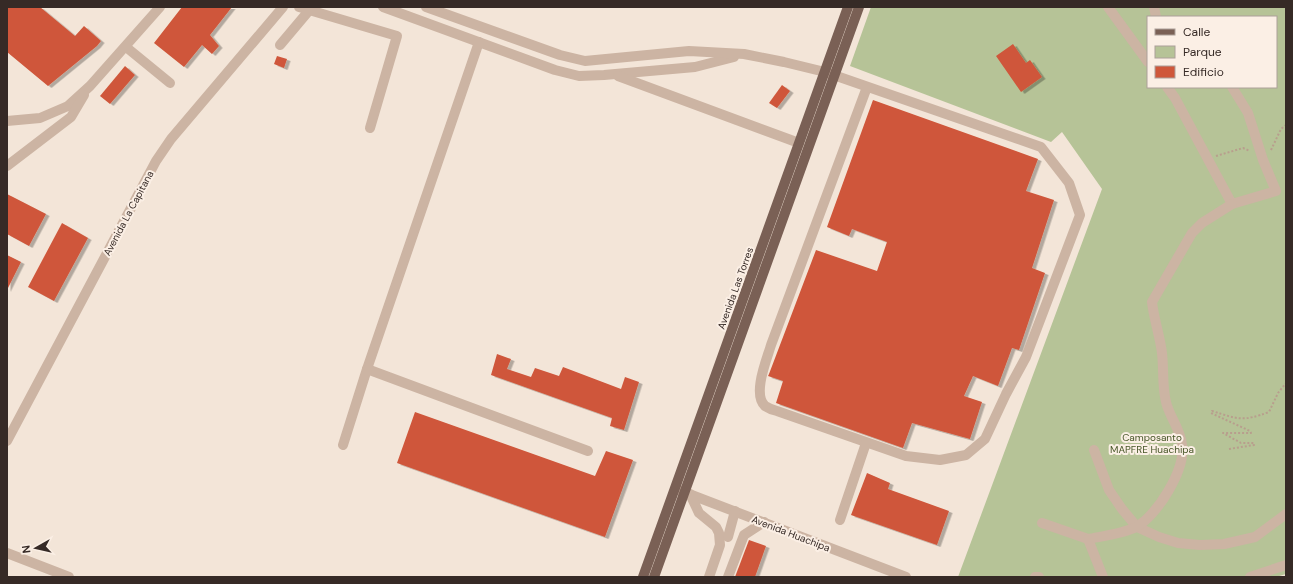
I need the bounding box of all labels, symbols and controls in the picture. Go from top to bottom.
legend [1147,16,1277,88]
text: Calle [1183,24,1210,40]
text: Parque [1183,44,1222,60]
text: Edificio [1183,64,1224,80]
street label: Avenida La Capitana [101,168,156,258]
street label: Avenida Las Torres [715,245,756,331]
park label: Camposanto MAPFRE Huachipa [1110,431,1194,456]
street label: Avenida Huachipa [750,513,832,554]
north arrow [16,528,56,568]
text: N [19,544,34,554]

